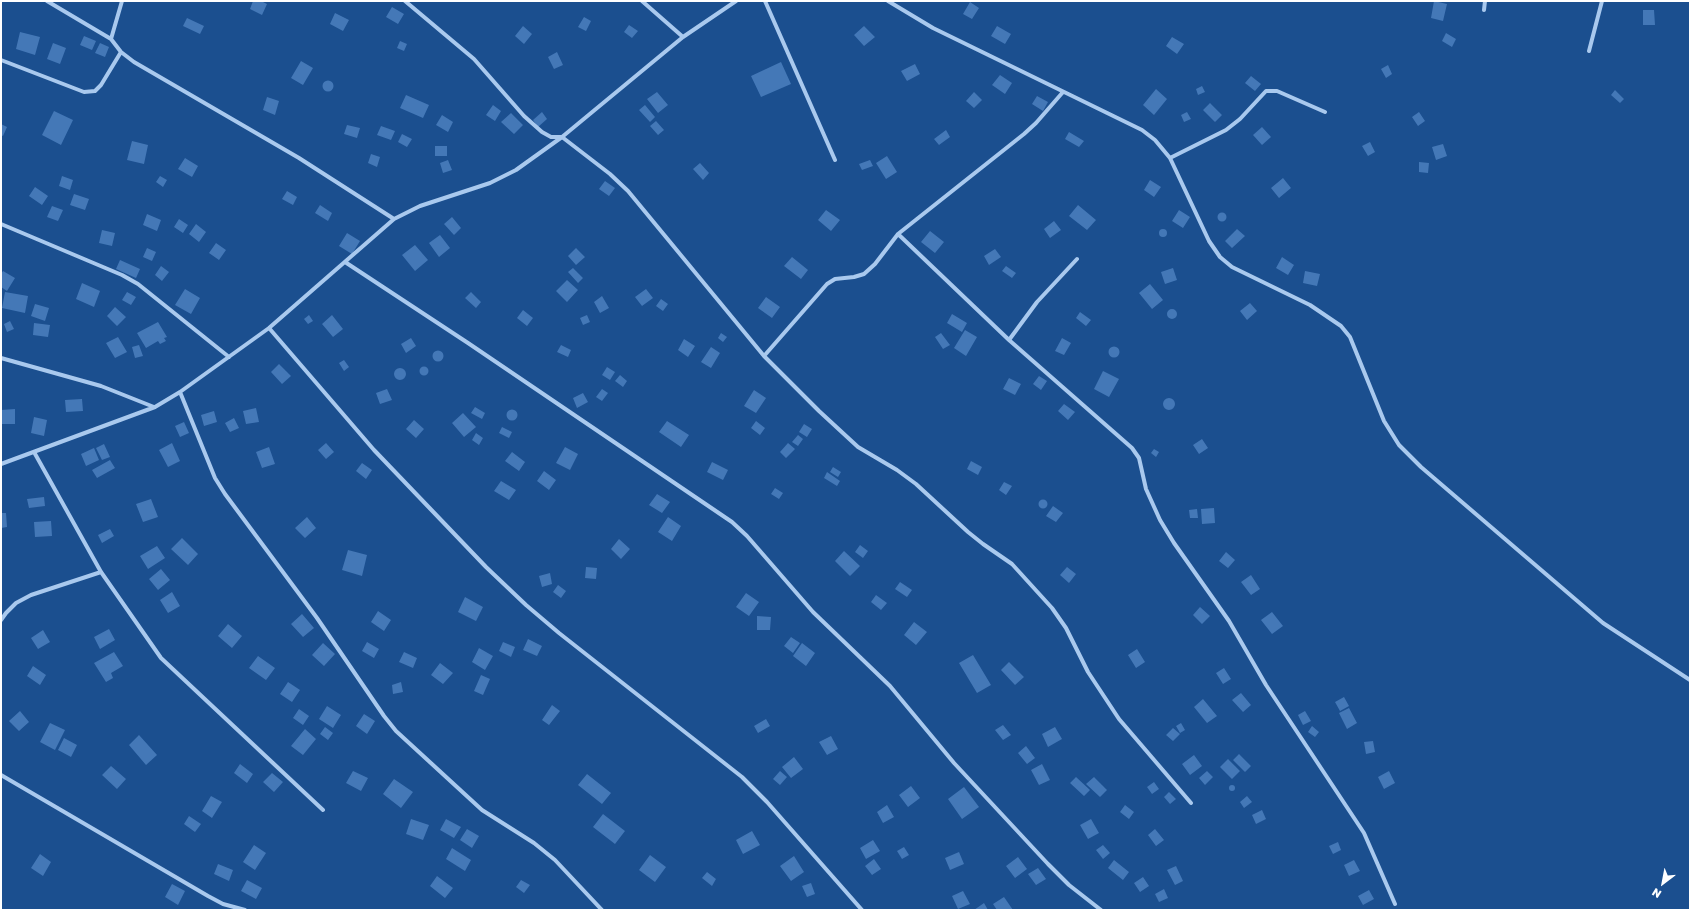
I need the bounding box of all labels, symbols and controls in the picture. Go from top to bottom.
north arrow [1643,863,1683,903]
text: N [1649,886,1663,901]

